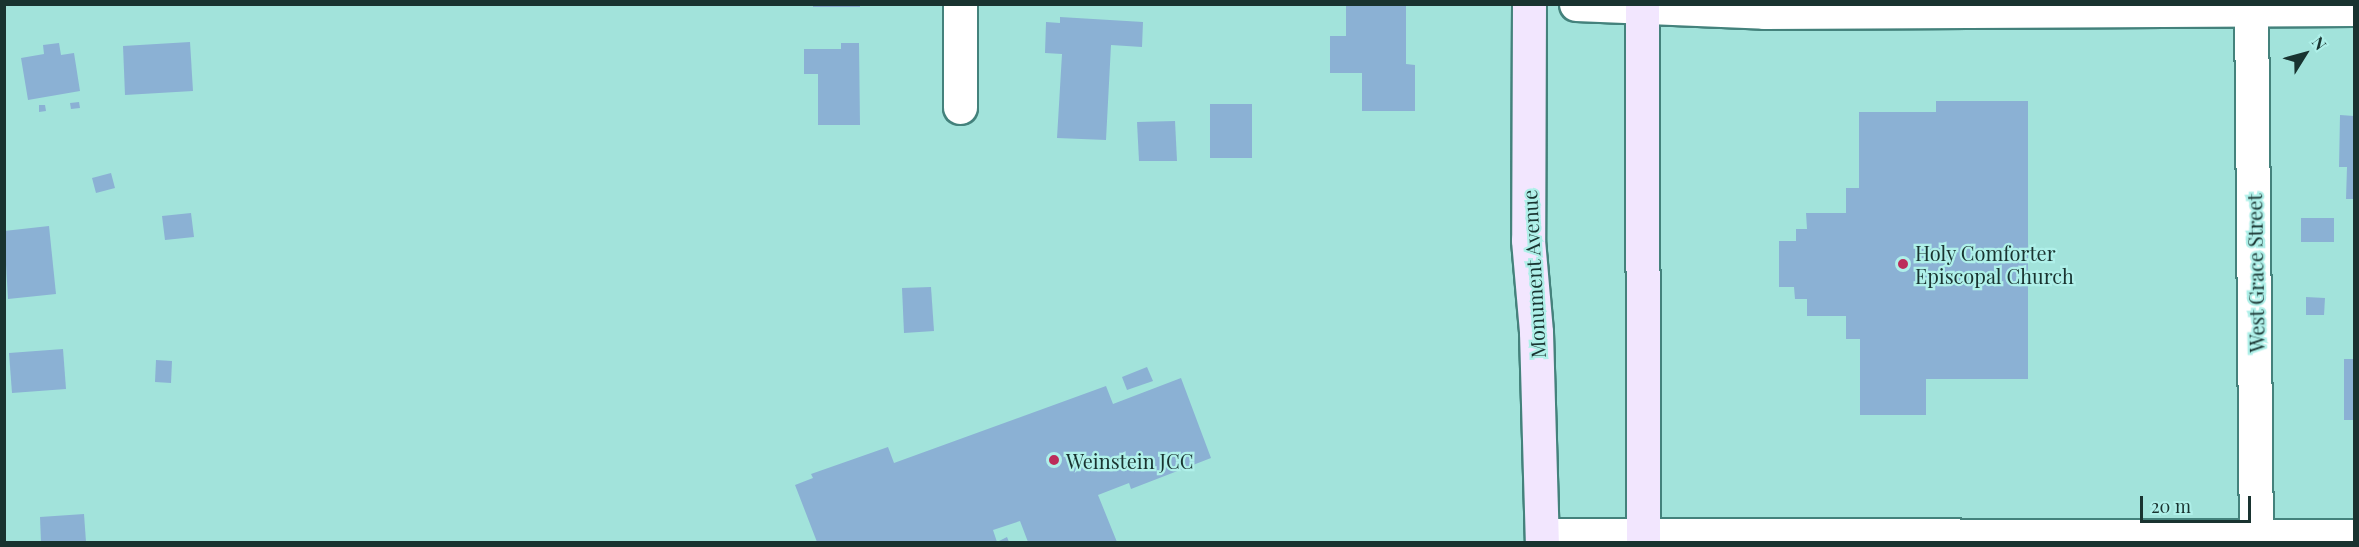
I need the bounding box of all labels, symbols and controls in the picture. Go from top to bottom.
north arrow [2275,24,2335,84]
text: N [2308,32,2332,54]
street label: Monument Avenue [1517,189,1549,359]
street label: West Grace Street [2242,193,2268,353]
place label: Holy Comforter Episcopal Church [1915,240,2074,287]
marker: Holy Comforter Episcopal Church [1896,257,1910,271]
place label: Weinstein JCC [1066,448,1193,472]
marker: Weinstein JCC [1047,453,1061,467]
scale bar [2143,484,2254,522]
text: 20 m [2151,494,2191,518]

